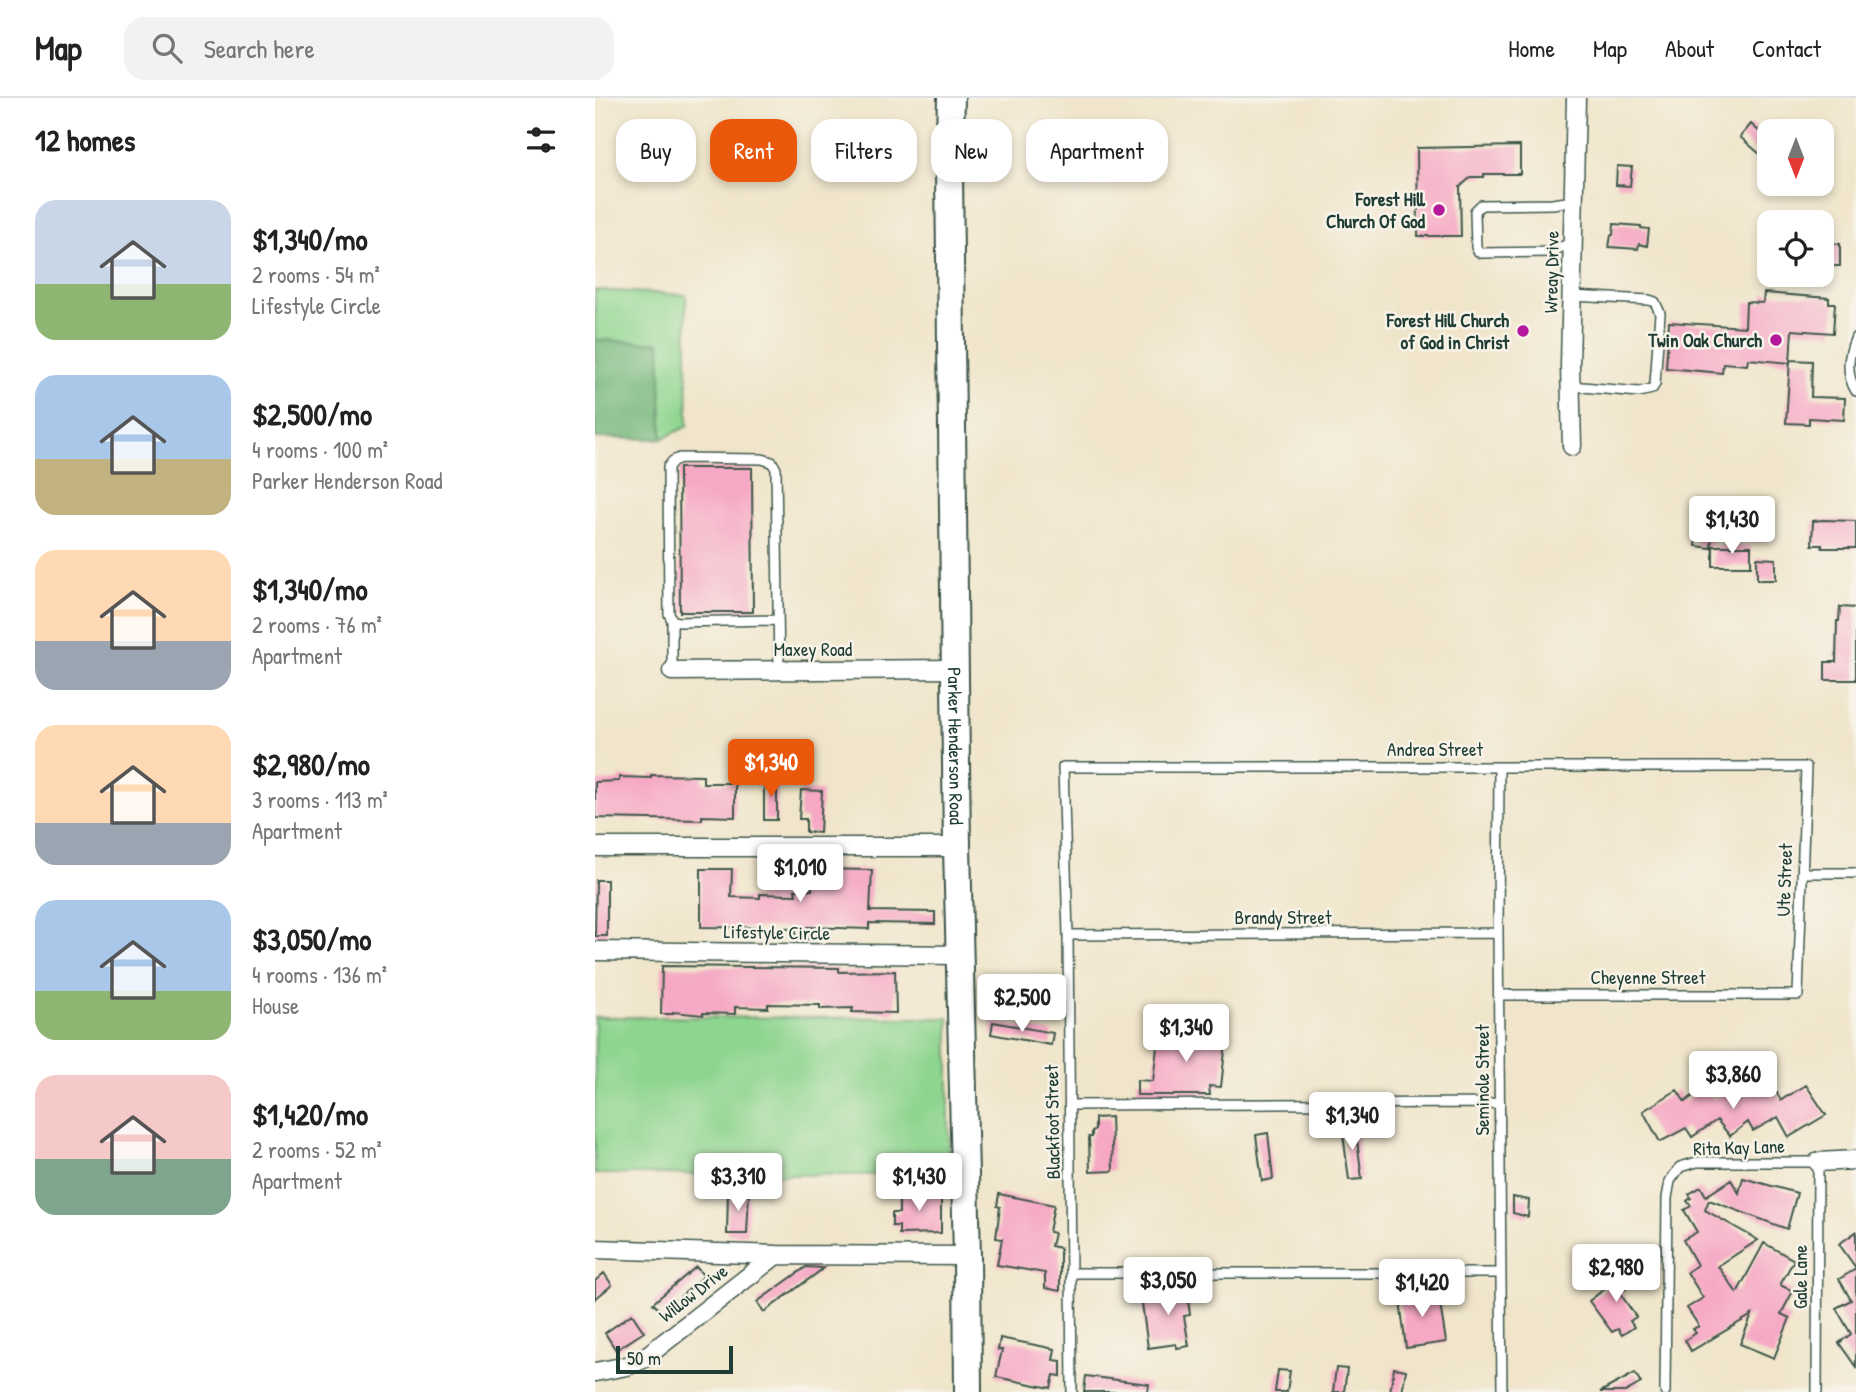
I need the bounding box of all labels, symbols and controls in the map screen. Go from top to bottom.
search box [124,17,614,80]
text: Map [35,26,82,70]
icon: search [148,29,186,67]
text: Search here [204,31,315,66]
text: Home [1508,32,1555,64]
text: Map [1593,32,1627,64]
text: About [1665,32,1714,64]
text: Contact [1752,32,1821,64]
chip: Buy [616,119,696,182]
chip: Rent [710,119,797,182]
chip: Filters [811,119,917,182]
chip: New [931,119,1012,182]
chip: Apartment [1026,119,1168,182]
north arrow [1757,119,1834,196]
map controls [1757,119,1834,287]
text: 12 homes [35,120,135,160]
icon: filters [522,121,560,159]
place label: Forest Hill Church Of God [1326,186,1426,234]
marker: Forest Hill Church Of God [1431,202,1447,218]
button: locate [1757,210,1834,287]
text: $1,340/mo [252,219,367,259]
icon: home [91,228,175,312]
street label: Wreay Drive [1537,230,1565,313]
text: 2 rooms · 54 m² [252,259,380,290]
text: Lifestyle Circle [252,290,381,321]
place label: Forest Hill Church of God in Christ [1386,307,1510,355]
marker: Forest Hill Church of God in Christ [1515,323,1531,339]
place label: Twin Oak Church [1647,327,1762,353]
marker: Twin Oak Church [1768,332,1784,348]
text: $2,500/mo [252,394,372,434]
icon: home [91,403,175,487]
text: 4 rooms · 100 m² [252,434,388,465]
text: Parker Henderson Road [252,465,443,496]
pin: $1,430 [1675,496,1789,556]
text: $1,430 [1705,503,1759,534]
text: $1,340/mo [252,569,367,609]
icon: home [91,578,175,662]
text: 2 rooms · 76 m² [252,609,382,640]
street label: Maxey Road [774,636,853,662]
text: Apartment [252,640,342,671]
street label: Parker Henderson Road [942,667,970,825]
street label: Andrea Street [1387,736,1484,762]
pin: $1,340 [714,740,828,799]
text: $2,980/mo [252,744,370,784]
text: $1,340 [744,746,798,777]
icon: home [91,753,175,837]
text: 3 rooms · 113 m² [252,784,388,815]
text: Apartment [252,815,342,846]
street label: Ute Street [1770,843,1798,917]
pin: $1,010 [743,844,857,904]
text: $1,010 [773,851,827,882]
street label: Brandy Street [1234,904,1332,930]
street label: Lifestyle Circle [723,918,831,946]
text: $3,050/mo [252,919,371,959]
icon: home [91,928,175,1012]
text: 4 rooms · 136 m² [252,959,387,990]
street label: Cheyenne Street [1591,964,1706,990]
pin: $2,500 [965,974,1079,1034]
text: $2,500 [993,981,1051,1012]
text: House [252,990,299,1021]
pin: $1,340 [1129,1004,1243,1064]
text: $1,340 [1159,1011,1213,1042]
street label: Seminole Street [1469,1024,1495,1135]
pin: $3,860 [1676,1052,1790,1111]
text: $3,860 [1705,1058,1761,1089]
street label: Blackfoot Street [1038,1064,1066,1180]
pin: $1,340 [1295,1093,1409,1152]
text: $1,420/mo [252,1094,368,1134]
text: $1,340 [1325,1099,1379,1130]
icon: home [91,1103,175,1187]
street label: Rita Kay Lane [1693,1132,1786,1162]
text: 2 rooms · 52 m² [252,1134,382,1165]
pin: $3,310 [681,1154,795,1213]
pin: $1,430 [862,1154,976,1213]
text: $3,310 [710,1160,766,1191]
text: $1,430 [892,1160,946,1191]
text: Apartment [252,1165,342,1196]
pin: $2,980 [1559,1244,1673,1304]
street label: Gale Lane [1787,1244,1813,1309]
text: $2,980 [1588,1251,1644,1282]
street label: Willow Drive [653,1258,733,1328]
pin: $3,050 [1111,1258,1225,1317]
pin: $1,420 [1365,1260,1479,1319]
text: $3,050 [1140,1264,1196,1295]
text: $1,420 [1395,1266,1449,1297]
scale bar [616,1343,733,1375]
text: 50 m [627,1345,661,1371]

